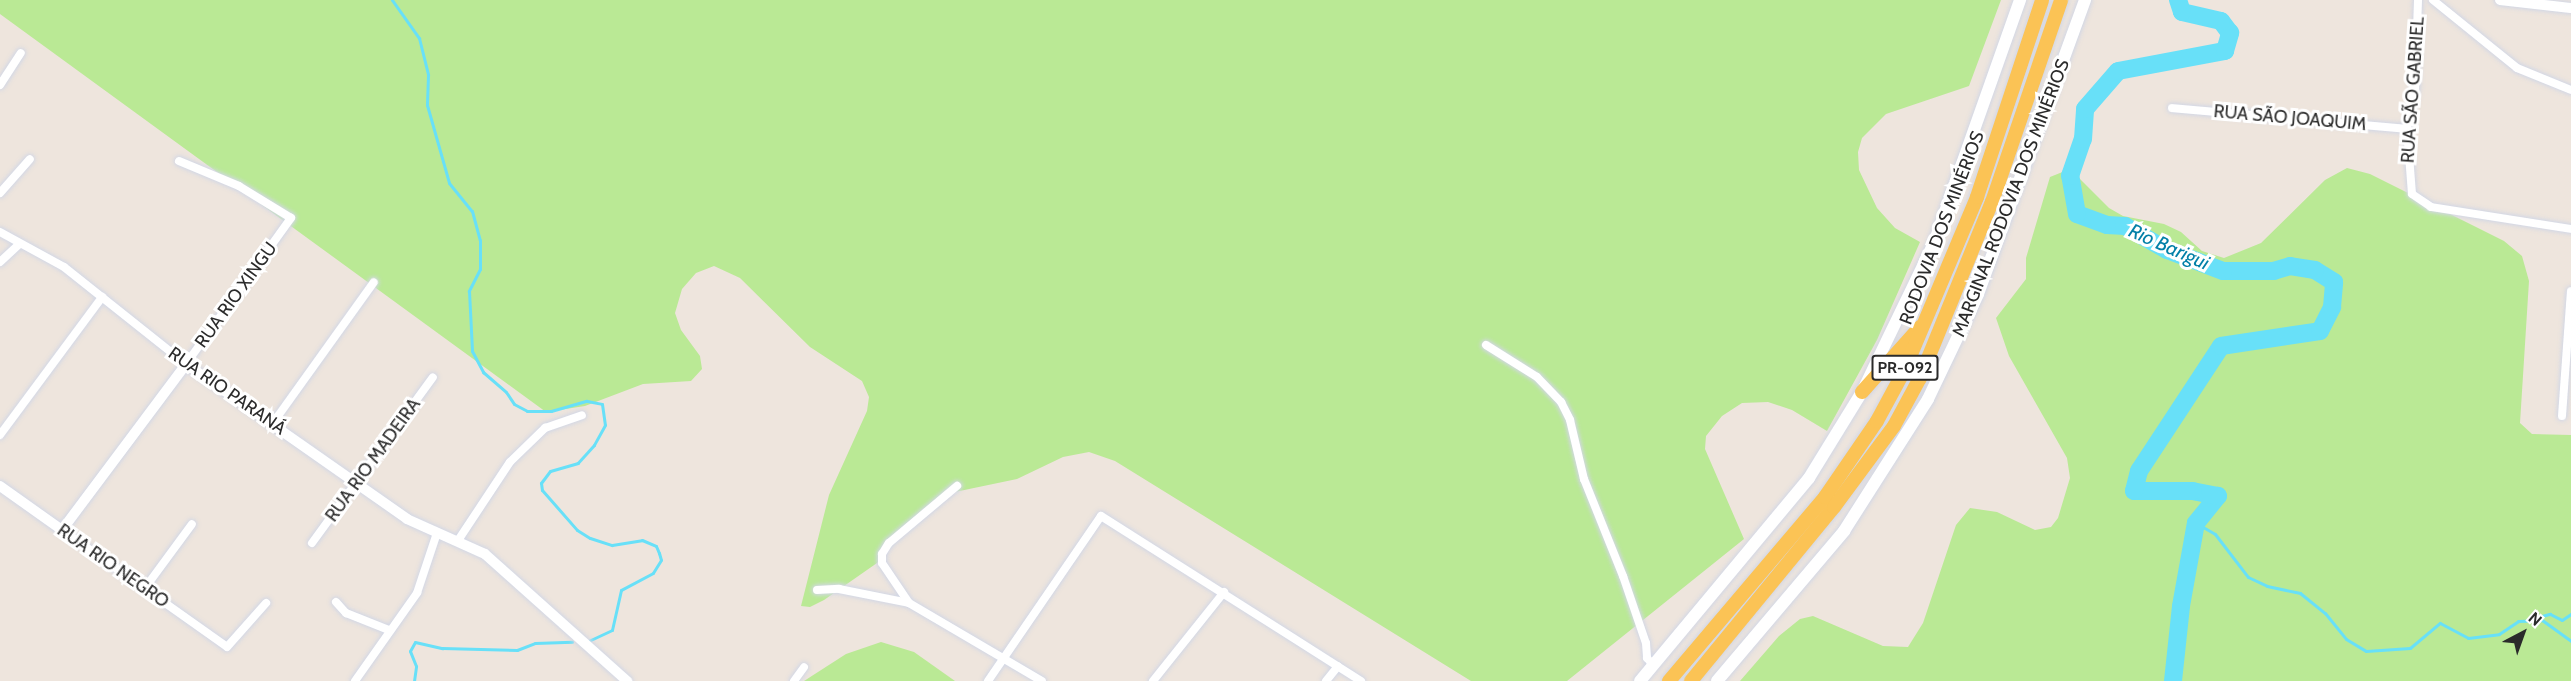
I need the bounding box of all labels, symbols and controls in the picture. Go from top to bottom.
street label: RUA SÃO GABRIEL [2397,16,2429,164]
street label: MARGINAL RODOVIA DOS MINÉRIOS [1948,56,2074,340]
street label: RUA SÃO JOAQUIM [2213,101,2367,135]
street label: RODOVIA DOS MINÉRIOS [1895,128,1989,328]
water label: Rio Barigui [2125,219,2213,275]
street label: RUA RIO XINGU [190,238,282,352]
street label: RUA RIO PARANÁ [164,342,290,440]
road number: PR-092 [1870,355,1940,381]
street label: RUA RIO MADEIRA [321,394,425,526]
street label: RUA RIO NEGRO [53,519,173,613]
north arrow [2493,603,2553,663]
text: N [2525,608,2546,630]

